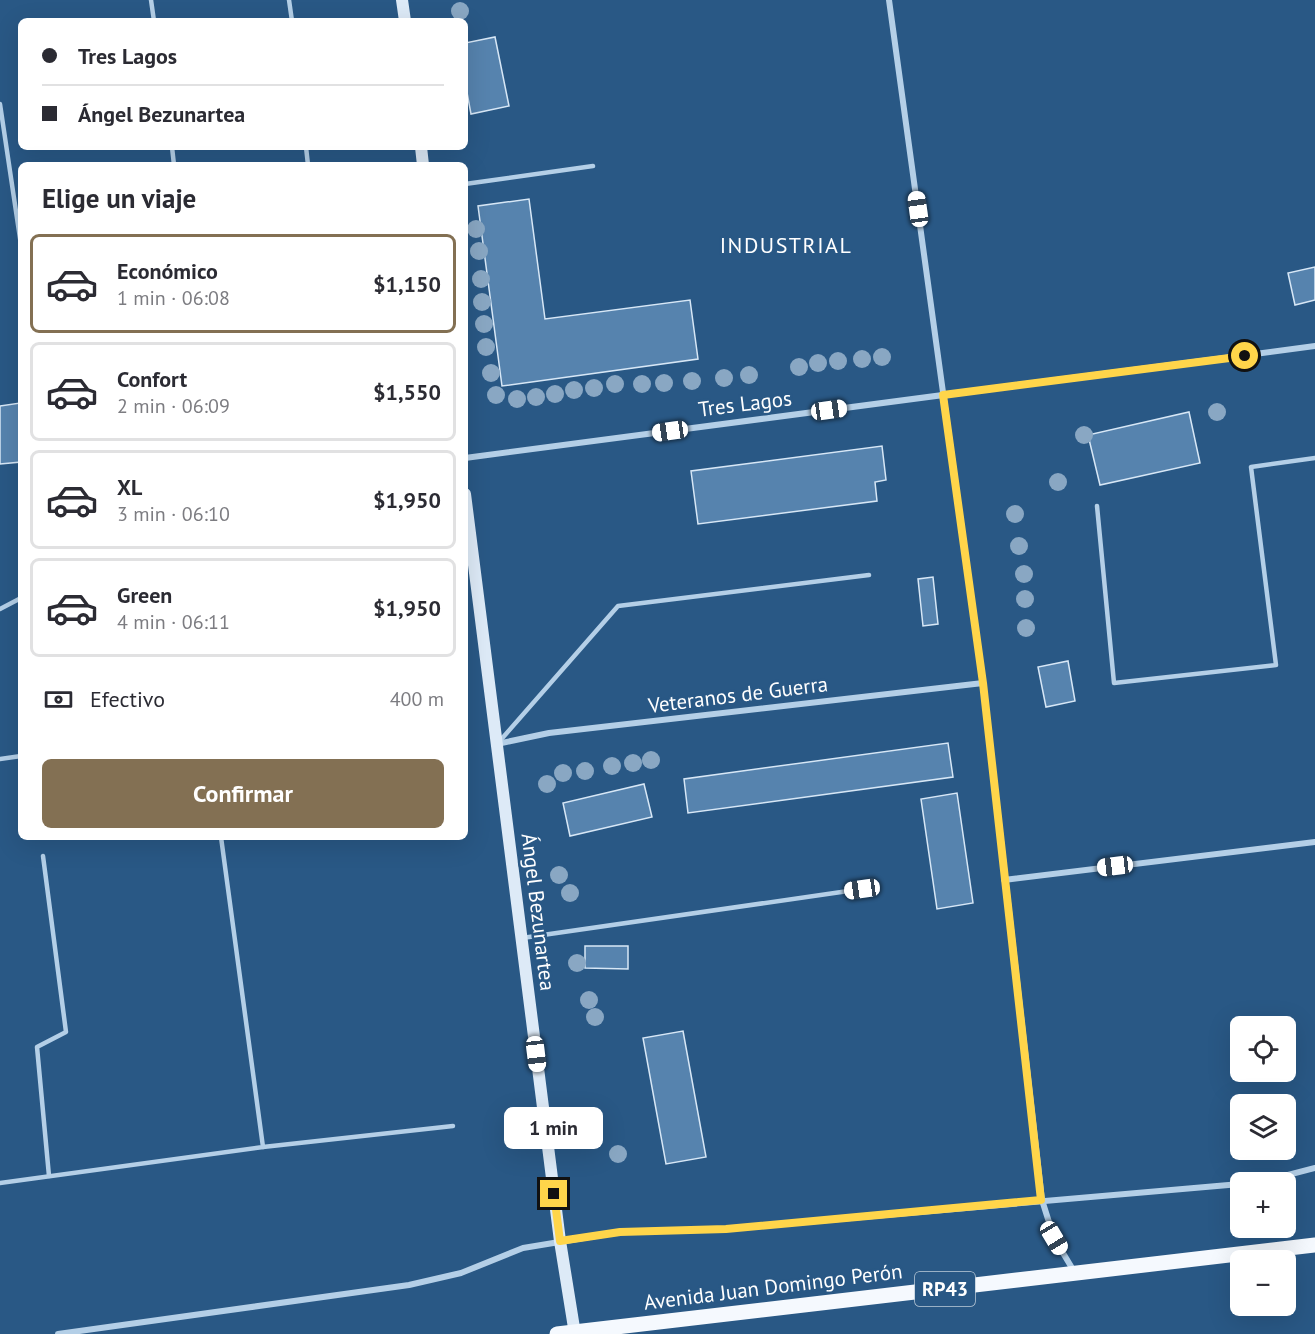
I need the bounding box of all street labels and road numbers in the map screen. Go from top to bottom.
street label: Tres Lagos [697,384,793,423]
street label: Veteranos de Guerra [646,670,829,719]
street label: Ángel Bezunartea [515,832,562,992]
street label: Avenida Juan Domingo Perón [642,1257,904,1316]
road number: RP43 [915,1272,975,1306]

